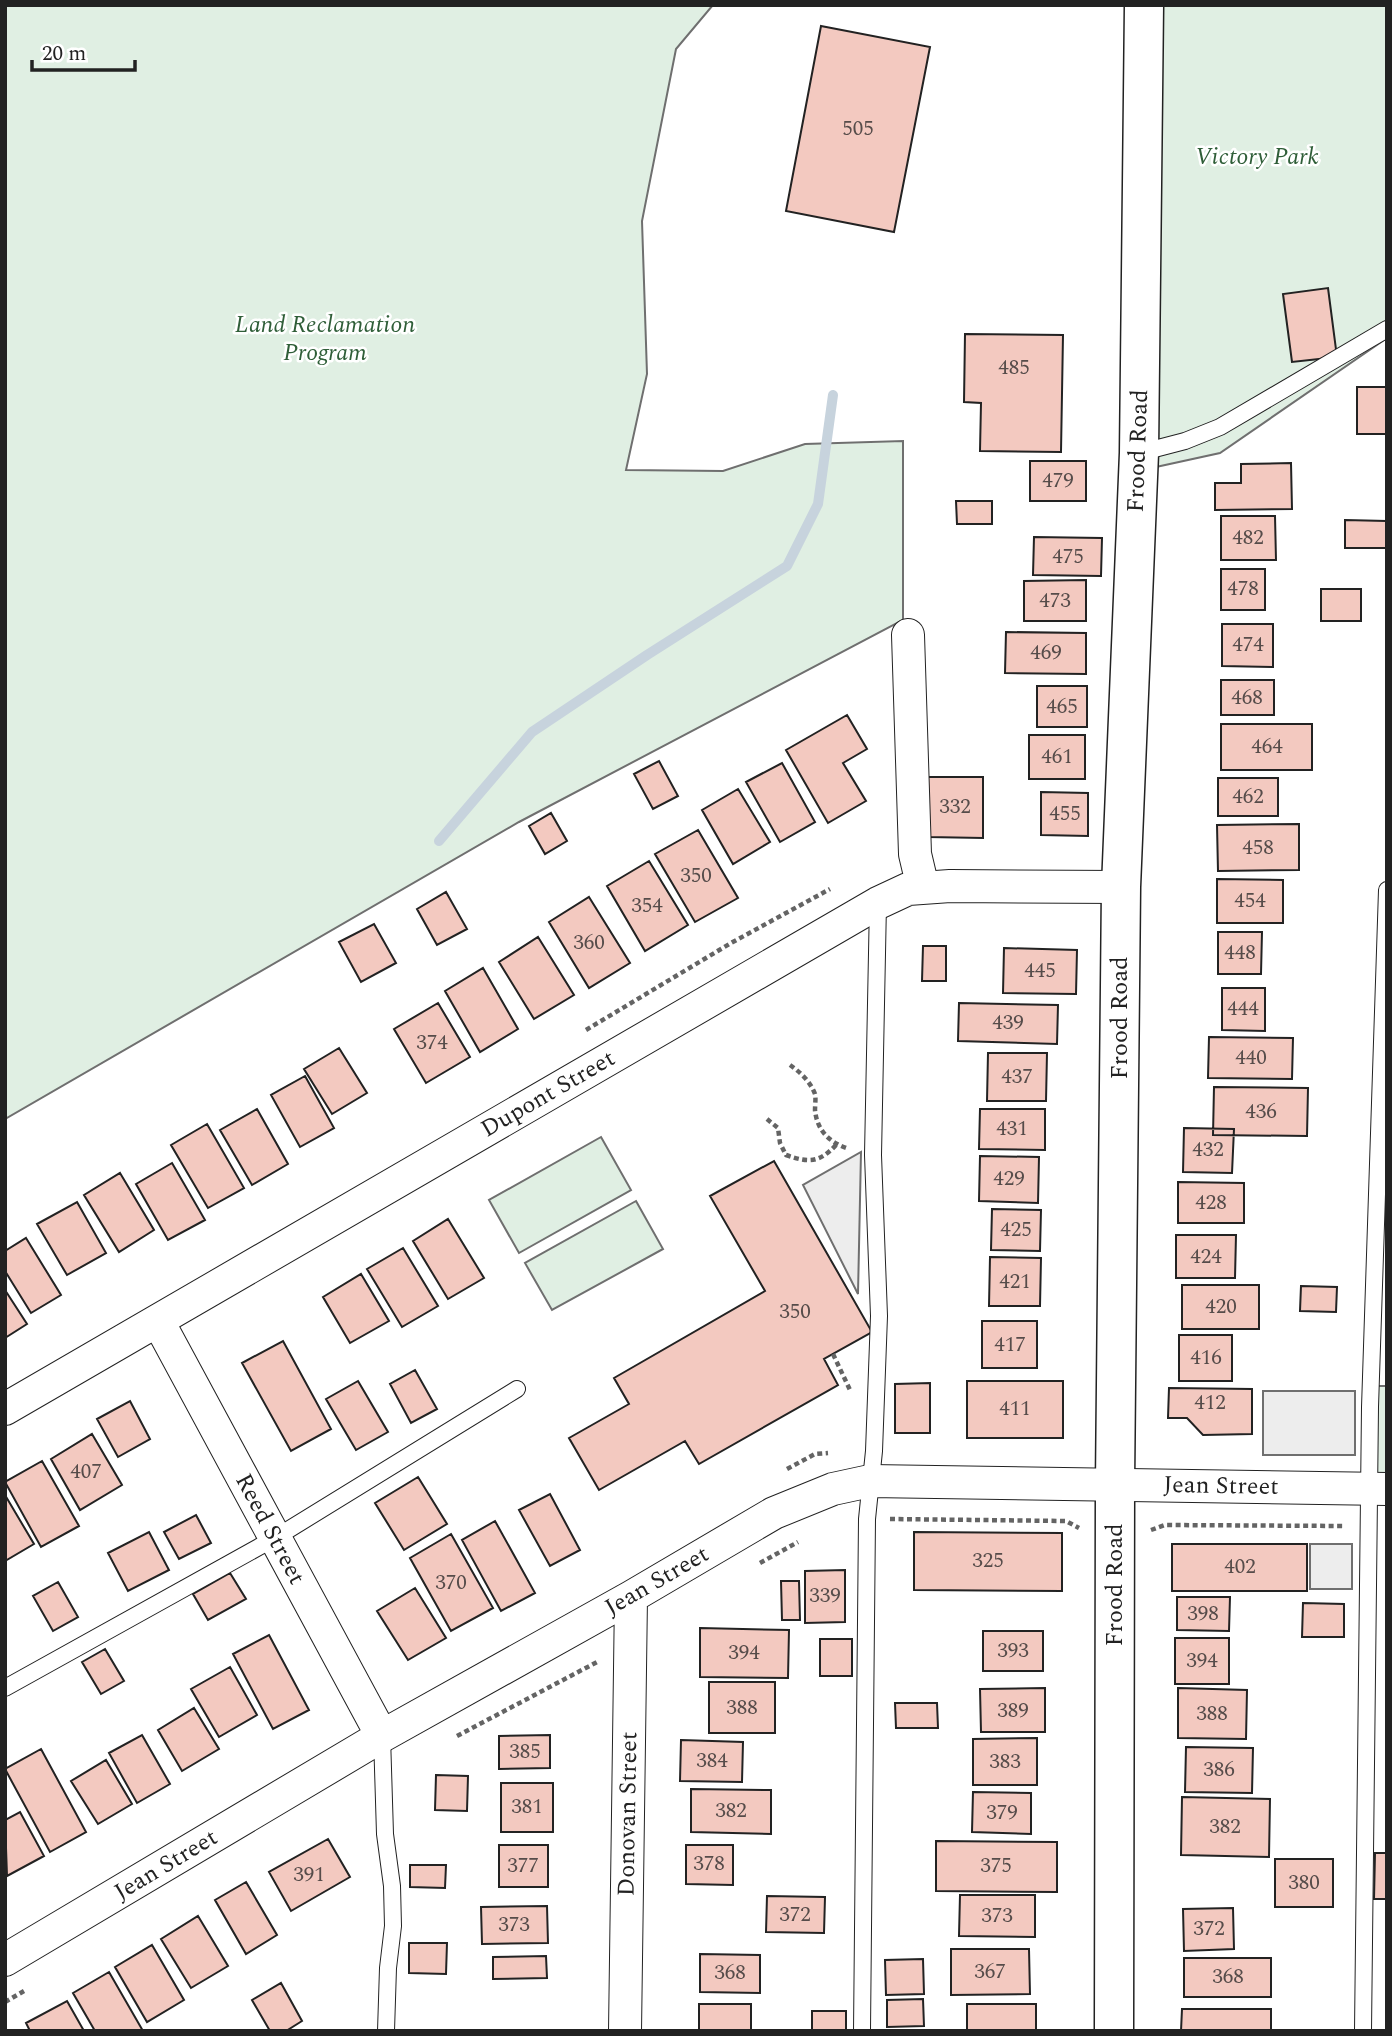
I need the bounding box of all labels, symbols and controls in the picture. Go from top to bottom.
scale bar [32,28,135,72]
text: 20 m [42,38,86,70]
house number: 505 [842,113,874,145]
park label: Victory Park [1195,139,1319,175]
park label: Land Reclamation Program [235,307,415,371]
house number: 485 [998,352,1030,384]
street label: Frood Road [1118,389,1158,513]
house number: 479 [1042,465,1074,497]
house number: 482 [1232,522,1264,554]
house number: 475 [1052,541,1084,573]
house number: 478 [1227,573,1259,605]
house number: 473 [1039,585,1071,617]
house number: 474 [1232,629,1264,661]
house number: 469 [1030,637,1062,669]
house number: 468 [1231,682,1263,714]
house number: 465 [1046,691,1078,723]
house number: 464 [1251,731,1283,763]
house number: 461 [1041,741,1073,773]
house number: 462 [1232,781,1264,813]
house number: 332 [939,791,971,823]
house number: 455 [1049,798,1081,830]
house number: 458 [1242,832,1274,864]
house number: 350 [680,860,712,892]
house number: 454 [1234,885,1266,917]
house number: 354 [631,890,663,922]
house number: 360 [573,927,605,959]
house number: 448 [1224,937,1256,969]
house number: 445 [1024,955,1056,987]
street label: Frood Road [1102,956,1138,1080]
house number: 444 [1227,993,1259,1025]
house number: 439 [992,1007,1024,1039]
house number: 374 [416,1027,448,1059]
street label: Dupont Street [474,1041,622,1147]
house number: 440 [1235,1042,1267,1074]
house number: 437 [1001,1061,1033,1093]
house number: 436 [1245,1096,1277,1128]
house number: 431 [996,1113,1028,1145]
house number: 432 [1192,1134,1224,1166]
house number: 429 [993,1163,1025,1195]
house number: 428 [1195,1187,1227,1219]
house number: 425 [1000,1214,1032,1246]
house number: 424 [1190,1241,1222,1273]
house number: 421 [999,1266,1031,1298]
house number: 420 [1205,1291,1237,1323]
house number: 350 [779,1296,811,1328]
house number: 417 [994,1329,1026,1361]
house number: 416 [1190,1342,1222,1374]
house number: 412 [1194,1387,1226,1419]
house number: 411 [999,1393,1031,1425]
house number: 407 [70,1456,102,1488]
street label: Reed Street [226,1467,314,1591]
street label: Jean Street [1163,1467,1279,1505]
street label: Frood Road [1097,1523,1133,1647]
street label: Jean Street [598,1537,716,1625]
house number: 325 [972,1545,1004,1577]
house number: 402 [1224,1551,1256,1583]
house number: 370 [435,1567,467,1599]
house number: 339 [809,1580,841,1612]
house number: 398 [1187,1598,1219,1630]
house number: 393 [997,1635,1029,1667]
house number: 394 [728,1637,760,1669]
house number: 394 [1186,1645,1218,1677]
house number: 388 [726,1692,758,1724]
house number: 389 [997,1695,1029,1727]
house number: 388 [1196,1698,1228,1730]
street label: Donovan Street [609,1731,647,1897]
house number: 385 [509,1736,541,1768]
house number: 384 [696,1745,728,1777]
house number: 383 [989,1746,1021,1778]
house number: 386 [1203,1754,1235,1786]
house number: 381 [511,1791,543,1823]
house number: 382 [715,1795,747,1827]
house number: 379 [986,1797,1018,1829]
house number: 382 [1209,1811,1241,1843]
street label: Jean Street [107,1820,225,1910]
house number: 378 [693,1848,725,1880]
house number: 377 [507,1850,539,1882]
house number: 375 [980,1850,1012,1882]
house number: 391 [293,1859,325,1891]
house number: 380 [1288,1867,1320,1899]
house number: 372 [779,1899,811,1931]
house number: 373 [981,1900,1013,1932]
house number: 373 [498,1909,530,1941]
house number: 372 [1193,1913,1225,1945]
house number: 367 [974,1956,1006,1988]
house number: 368 [714,1957,746,1989]
house number: 368 [1212,1961,1244,1993]

